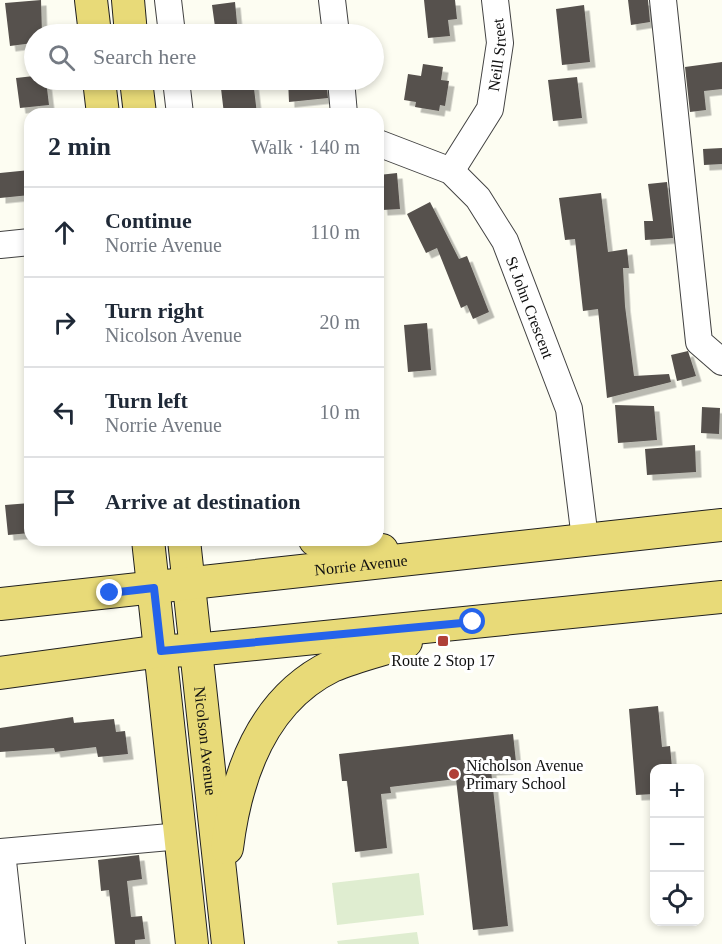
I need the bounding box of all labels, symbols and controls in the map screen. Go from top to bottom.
street label: Neill Street [485,17,509,92]
search box [24,24,384,90]
icon: search [45,41,78,74]
text: Search here [93,44,196,69]
text: 2 min [48,132,111,161]
text: Walk · 140 m [251,136,360,158]
text: Continue [105,208,192,233]
icon: ahead [48,216,81,249]
text: 110 m [310,221,360,243]
text: Norrie Avenue [105,234,222,256]
street label: St John Crescent [503,254,557,361]
text: Turn right [105,298,204,323]
icon: right [48,306,81,339]
text: 20 m [319,311,360,333]
text: Nicolson Avenue [105,324,242,346]
text: Turn left [105,388,188,413]
icon: left [48,396,81,429]
text: 10 m [319,401,360,423]
text: Norrie Avenue [105,414,222,436]
icon: arrive [48,486,81,519]
text: Arrive at destination [105,489,301,514]
street label: Norrie Avenue [314,551,408,579]
route end [96,579,122,605]
route start [459,608,485,634]
marker: Route 2 Stop 17 [436,634,450,648]
place label: Route 2 Stop 17 [391,652,495,670]
street label: Nicolson Avenue [191,686,220,796]
place label: Nicholson Avenue Primary School [466,757,583,793]
map controls [650,764,704,926]
button: + [650,764,704,818]
marker: Nicholson Avenue Primary School [447,767,461,781]
button: − [650,818,704,872]
button: locate [650,872,704,926]

